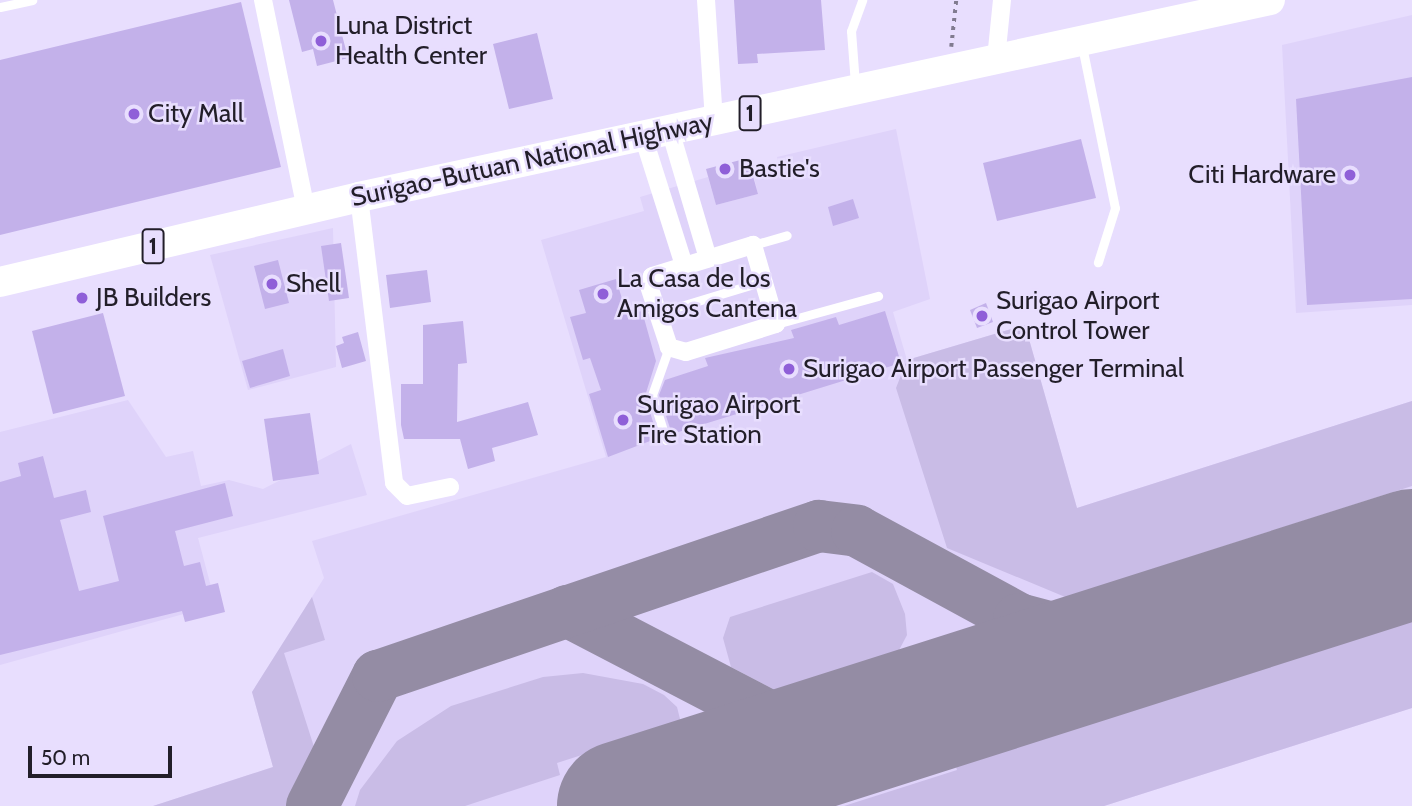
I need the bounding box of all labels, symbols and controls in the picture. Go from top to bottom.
place label: Luna District Health Center [335,10,487,72]
marker: Luna District Health Center [313,33,329,49]
road number: 1 [738,92,762,134]
place label: City Mall [148,98,244,130]
marker: City Mall [126,106,142,122]
street label: Surigao-Butuan National Highway [348,106,716,214]
place label: Bastie's [739,153,820,185]
place label: Citi Hardware [1188,159,1336,191]
marker: Bastie's [717,161,733,177]
marker: Citi Hardware [1342,167,1358,183]
road number: 1 [141,226,165,267]
place label: La Casa de los Amigos Cantena [617,263,797,324]
place label: Shell [286,268,341,300]
marker: Shell [264,276,280,292]
place label: JB Builders [96,282,211,314]
place label: Surigao Airport Control Tower [996,285,1159,346]
marker: La Casa de los Amigos Cantena [595,286,611,302]
marker: JB Builders [74,290,90,306]
marker: Surigao Airport Control Tower [974,308,990,324]
place label: Surigao Airport Passenger Terminal [803,353,1184,385]
marker: Surigao Airport Passenger Terminal [781,361,797,377]
place label: Surigao Airport Fire Station [637,389,800,450]
marker: Surigao Airport Fire Station [615,412,631,428]
scale bar [32,732,175,776]
text: 50 m [41,745,90,770]

